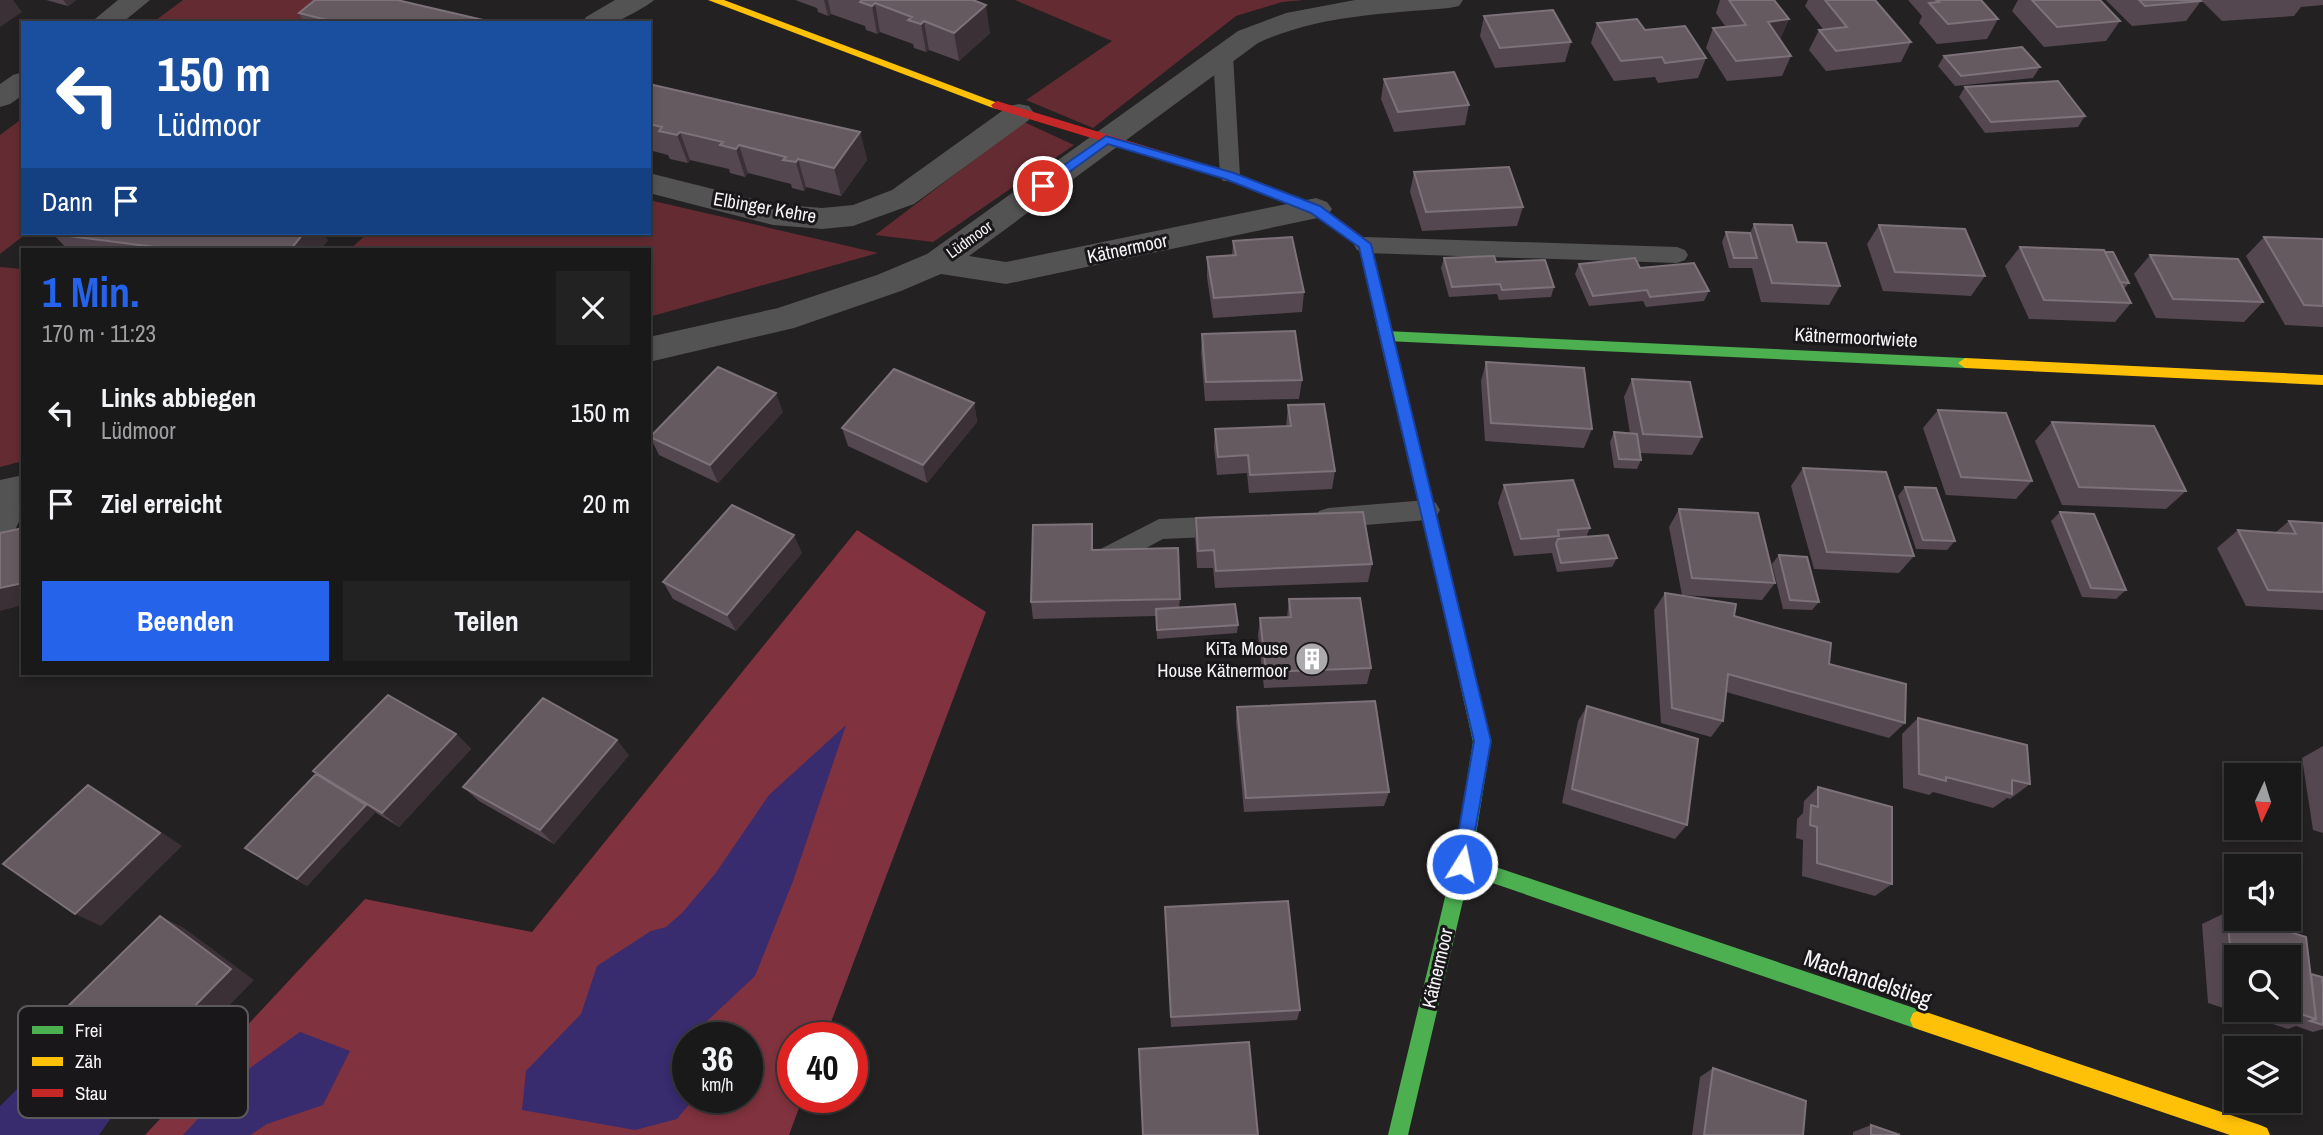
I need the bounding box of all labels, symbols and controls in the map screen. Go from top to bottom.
text: 150 m [157,40,271,106]
icon: left [42,49,133,140]
text: Lüdmoor [157,103,261,146]
pin [1013,156,1073,216]
icon: arrive [1024,167,1062,205]
icon: arrive [107,182,145,220]
text: Dann [42,184,93,219]
street label: Elbinger Kehre [712,185,818,229]
street label: Lüdmoor [942,215,997,263]
street label: Kätnermoor [1084,227,1170,269]
text: 1 Min. [42,264,140,320]
button: close [556,271,630,345]
text: 170 m · 11:23 [42,318,156,349]
street label: Kätnermoortwiete [1794,321,1918,353]
text: Links abbiegen [101,380,256,415]
icon: left [42,394,80,432]
text: 150 m [571,395,630,430]
text: Lüdmoor [101,415,175,446]
icon: arrive [42,485,80,523]
text: Ziel erreicht [101,486,222,521]
text: 20 m [583,486,630,521]
button: Beenden [42,581,329,661]
button: Teilen [343,581,630,661]
place label: KiTa Mouse House Kätnermoor [1157,635,1289,683]
building icon: KiTa Mouse House Kätnermoor [1293,640,1331,678]
north arrow [2224,763,2301,840]
map controls [2224,763,2301,1113]
position arrow [1425,827,1499,901]
button: sound [2224,854,2301,931]
street label: Kätnermoor [1415,925,1459,1011]
street label: Machandelstieg [1800,942,1936,1014]
button: search [2224,945,2301,1022]
legend [18,1006,248,1118]
text: Frei [75,1017,103,1043]
speed limit sign: 40 [777,1022,868,1113]
text: 36 [702,1035,733,1082]
button: layers [2224,1036,2301,1113]
text: Zäh [75,1048,102,1074]
text: km/h [702,1072,734,1097]
text: Stau [75,1080,107,1106]

